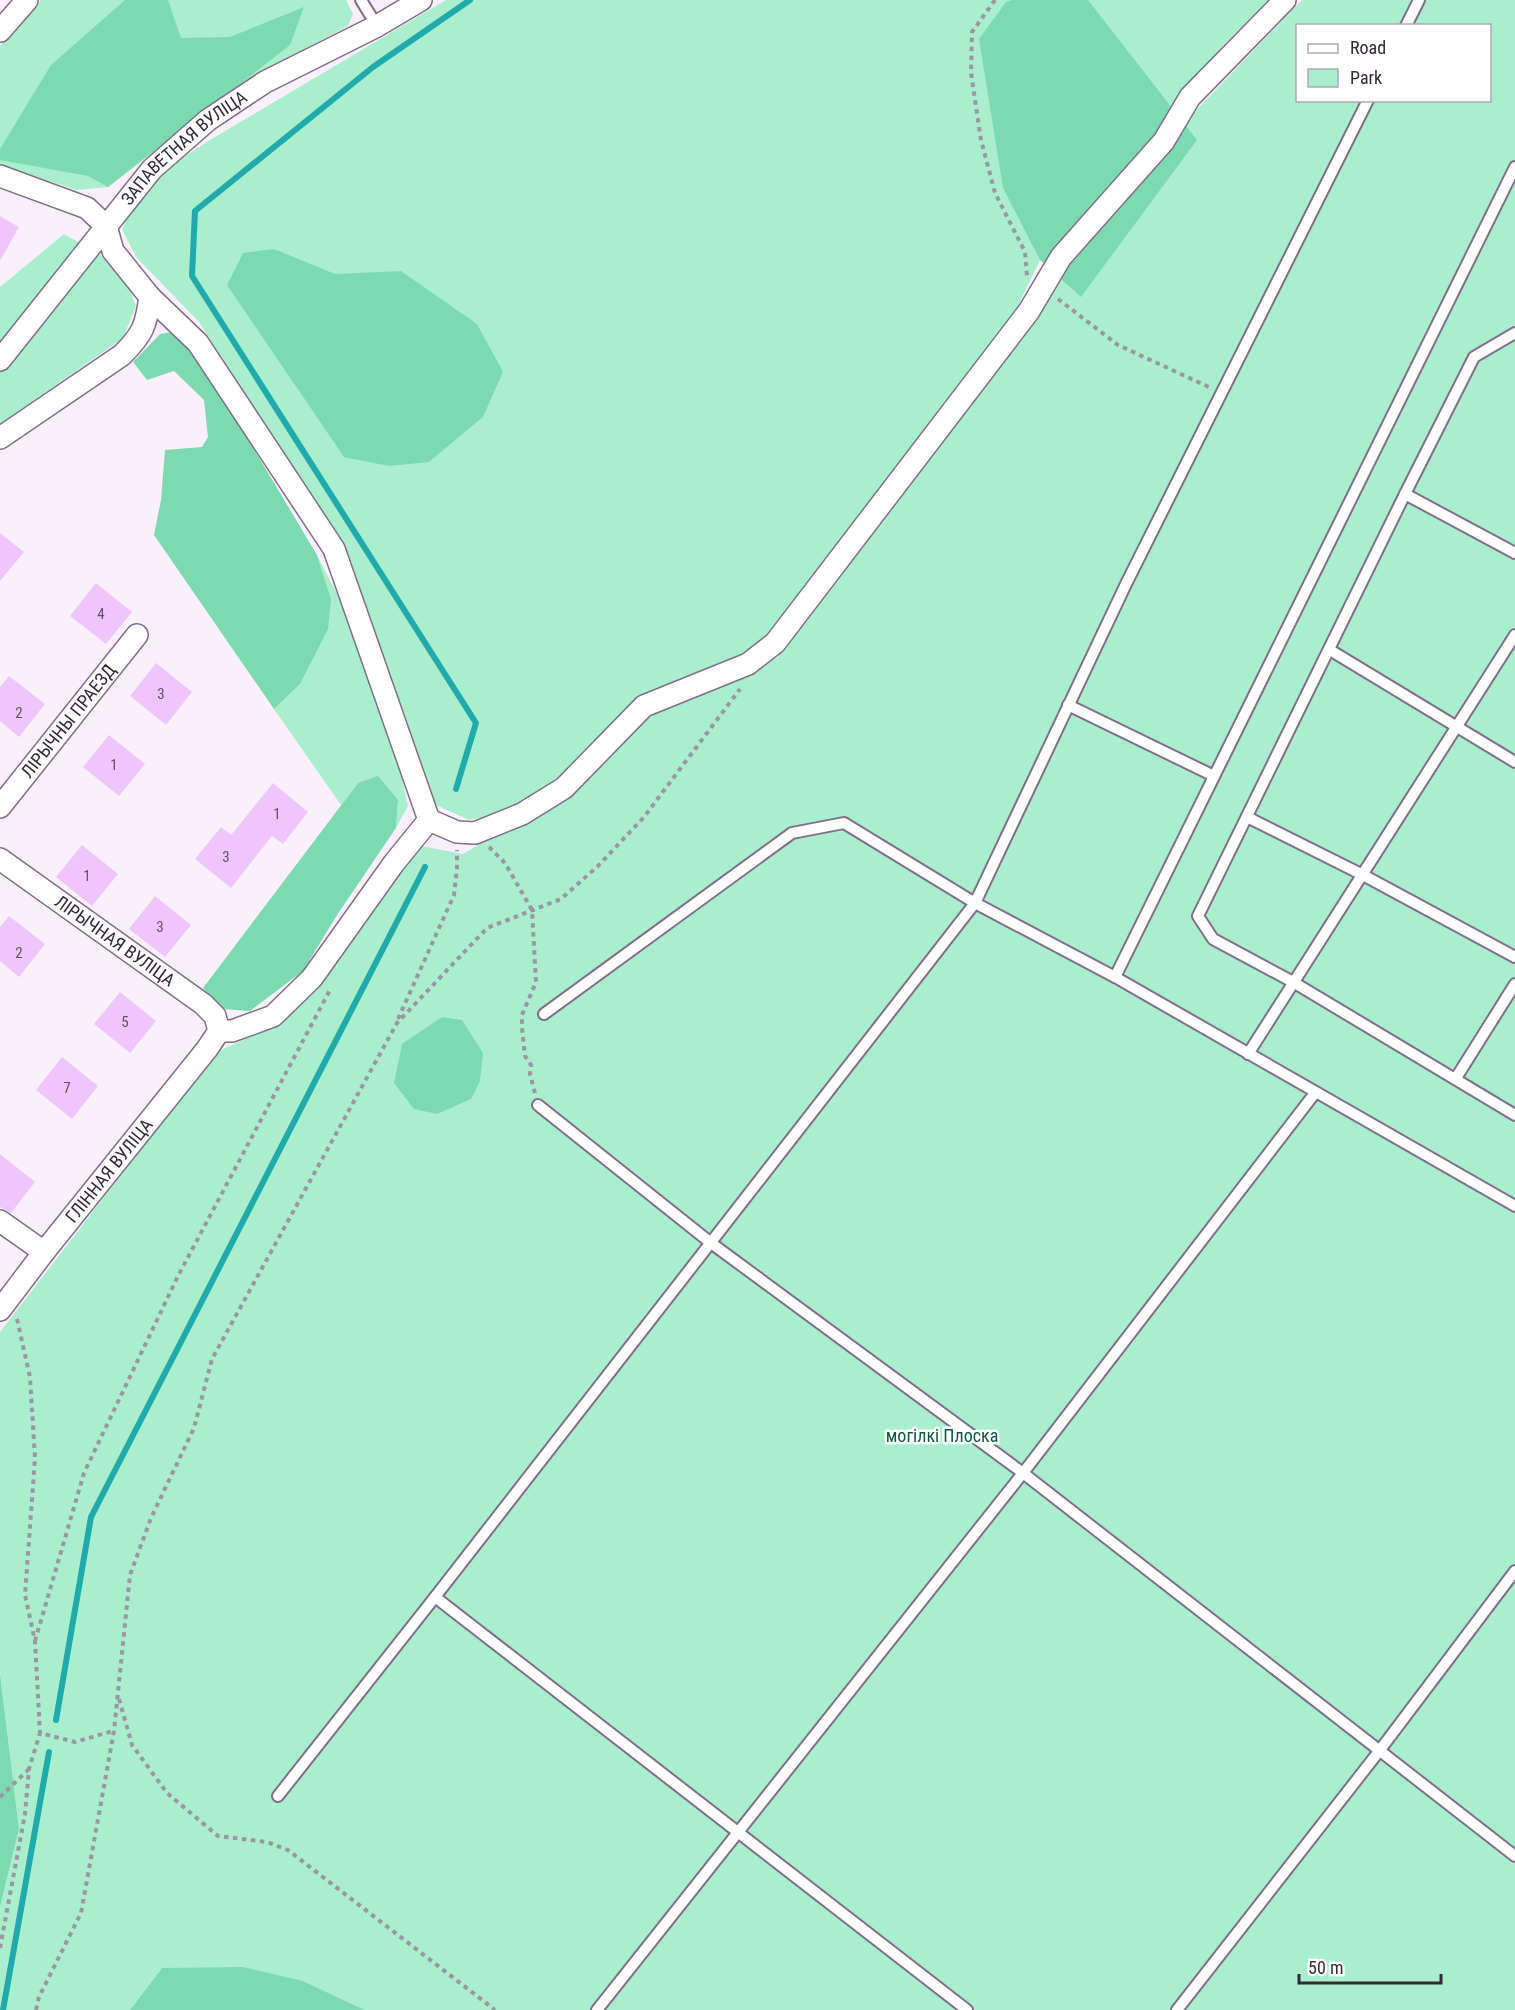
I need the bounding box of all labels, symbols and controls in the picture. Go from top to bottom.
legend [1296,24,1491,102]
text: Road [1350,37,1386,58]
text: Park [1350,67,1382,88]
street label: ЗАПАВЕТНАЯ ВУЛІЦА [116,86,251,209]
house number: 4 [97,605,105,623]
street label: ЛІРЫЧНЫ ПРАЕЗД [17,660,120,782]
house number: 3 [157,685,165,703]
house number: 2 [15,704,23,722]
house number: 1 [110,756,118,774]
house number: 1 [273,805,281,823]
house number: 3 [222,848,230,866]
house number: 1 [83,867,91,885]
street label: ЛІРЫЧНАЯ ВУЛІЦА [51,891,180,991]
house number: 3 [156,918,164,936]
house number: 2 [15,944,23,962]
house number: 5 [121,1013,129,1031]
house number: 7 [63,1079,71,1097]
street label: ГЛІННАЯ ВУЛІЦА [61,1114,157,1227]
park label: могілкі Плоска [886,1425,998,1446]
scale bar [1299,1947,1442,1985]
text: 50 m [1308,1957,1343,1978]

